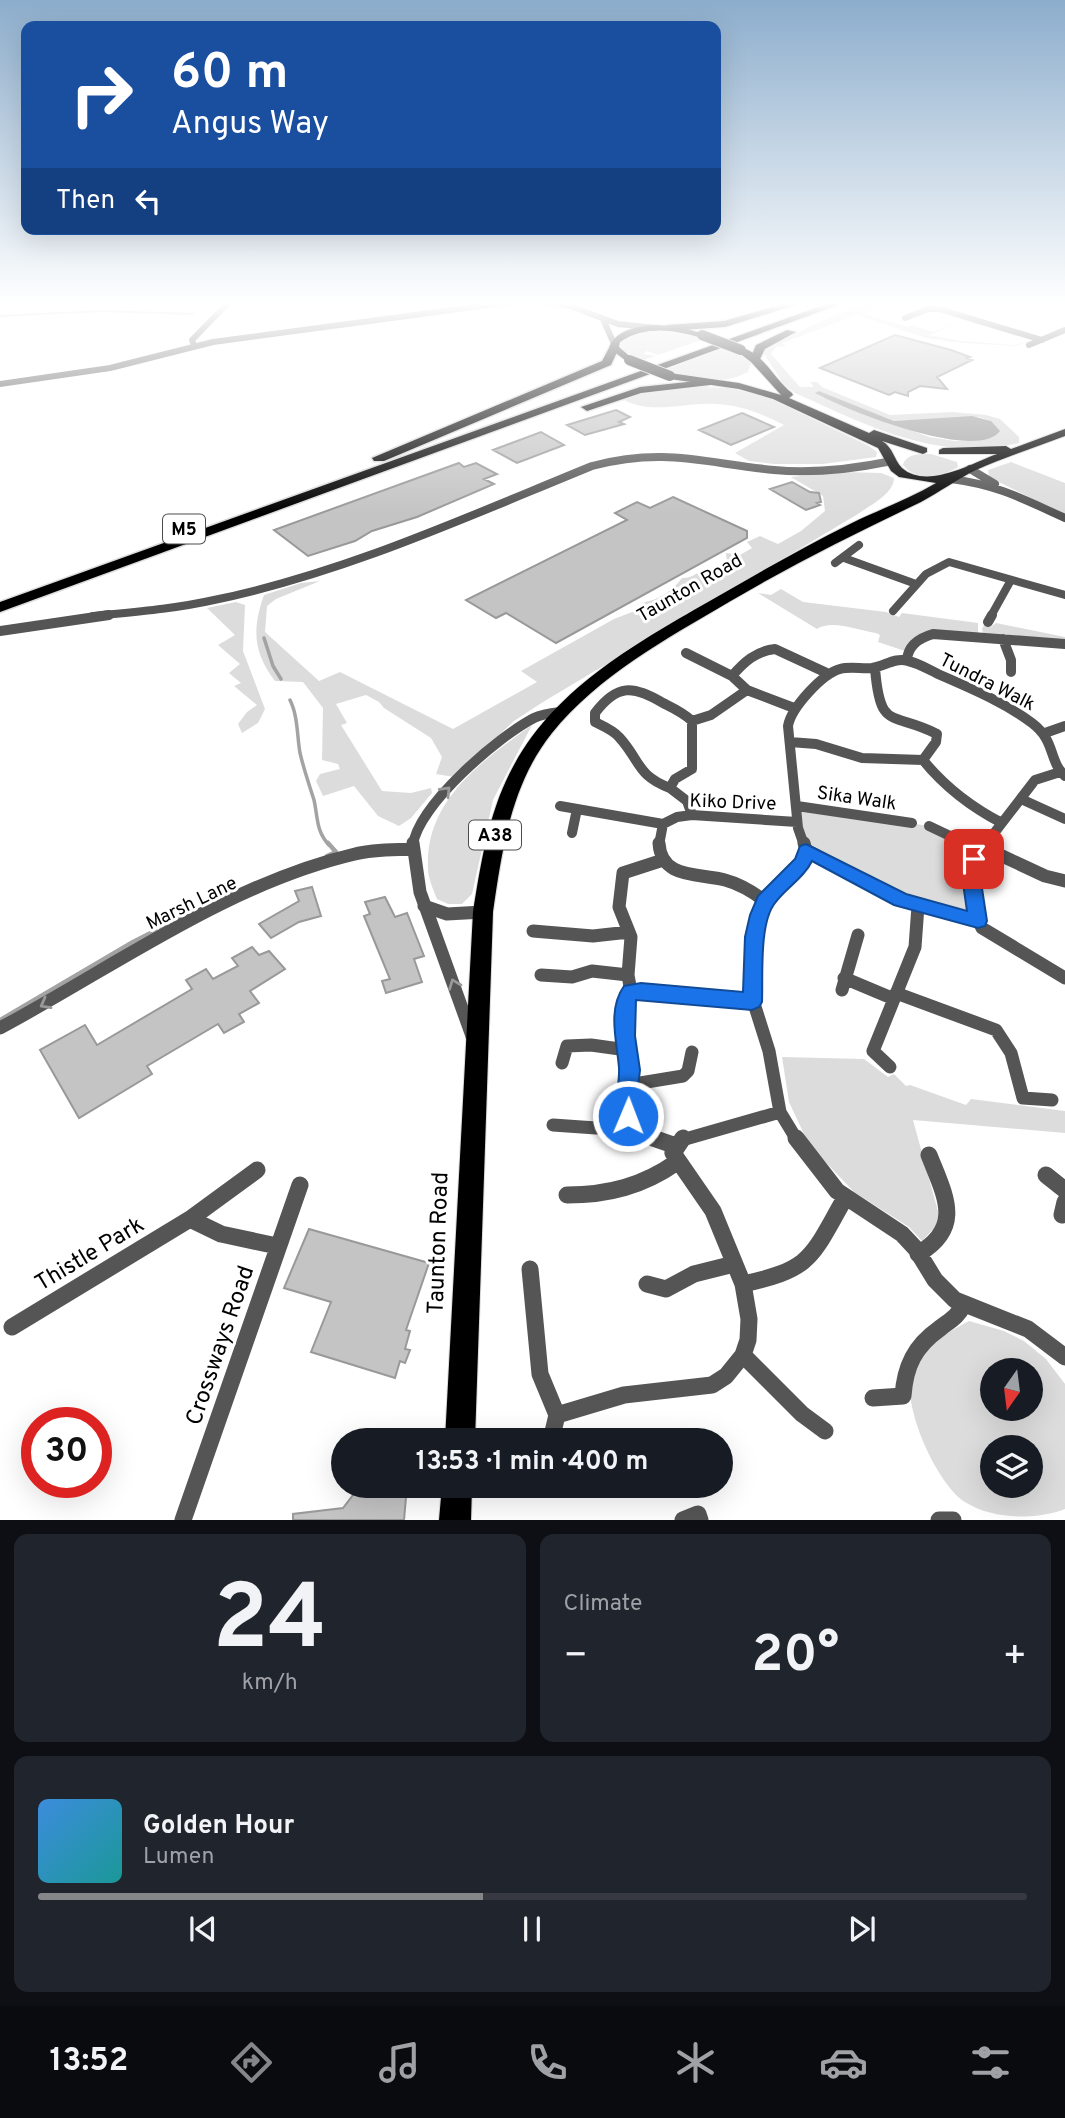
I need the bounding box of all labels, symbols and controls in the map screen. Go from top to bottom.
text: 60 m [171,44,289,106]
icon: right [56,49,147,140]
text: Angus Way [171,105,329,145]
icon: left [129,182,167,220]
text: Then [56,185,115,218]
road number: M5 [163,514,205,544]
street label: Taunton Road [633,549,747,629]
street label: Tundra Walk [935,648,1039,717]
street label: Sika Walk [815,781,898,816]
one-way arrow [437,786,450,799]
street label: Kiko Drive [689,789,777,817]
road number: A38 [469,820,521,850]
pin [944,829,1004,889]
icon: arrive [955,840,993,878]
street label: Marsh Lane [142,871,241,936]
one-way arrow [448,979,462,991]
one-way arrow [40,996,52,1009]
position arrow [591,1079,665,1153]
street label: Taunton Road [423,1171,456,1315]
street label: Thistle Park [30,1211,150,1299]
street label: Crossways Road [181,1262,262,1429]
north arrow [980,1358,1043,1421]
map controls [980,1358,1043,1498]
speed limit sign: 30 [21,1407,112,1498]
button: layers [980,1435,1043,1498]
text: 13:53 · 1 min · 400 m [416,1446,648,1479]
text: 24 [213,1566,327,1681]
text: Climate [564,1590,642,1619]
text: 20° [751,1624,839,1690]
text: − [564,1633,588,1682]
text: + [1002,1633,1027,1682]
text: km/h [242,1669,298,1698]
text: Golden Hour [143,1810,294,1843]
text: Lumen [143,1843,214,1872]
icon: previous [184,1910,222,1948]
icon: pause [513,1910,551,1948]
icon: next [843,1910,881,1948]
icon: directions [227,2038,276,2087]
icon: music [375,2038,424,2087]
icon: phone [523,2038,572,2087]
icon: climate [671,2038,720,2087]
icon: car [819,2038,868,2087]
icon: filters [966,2038,1015,2087]
text: 13:52 [49,2042,128,2082]

